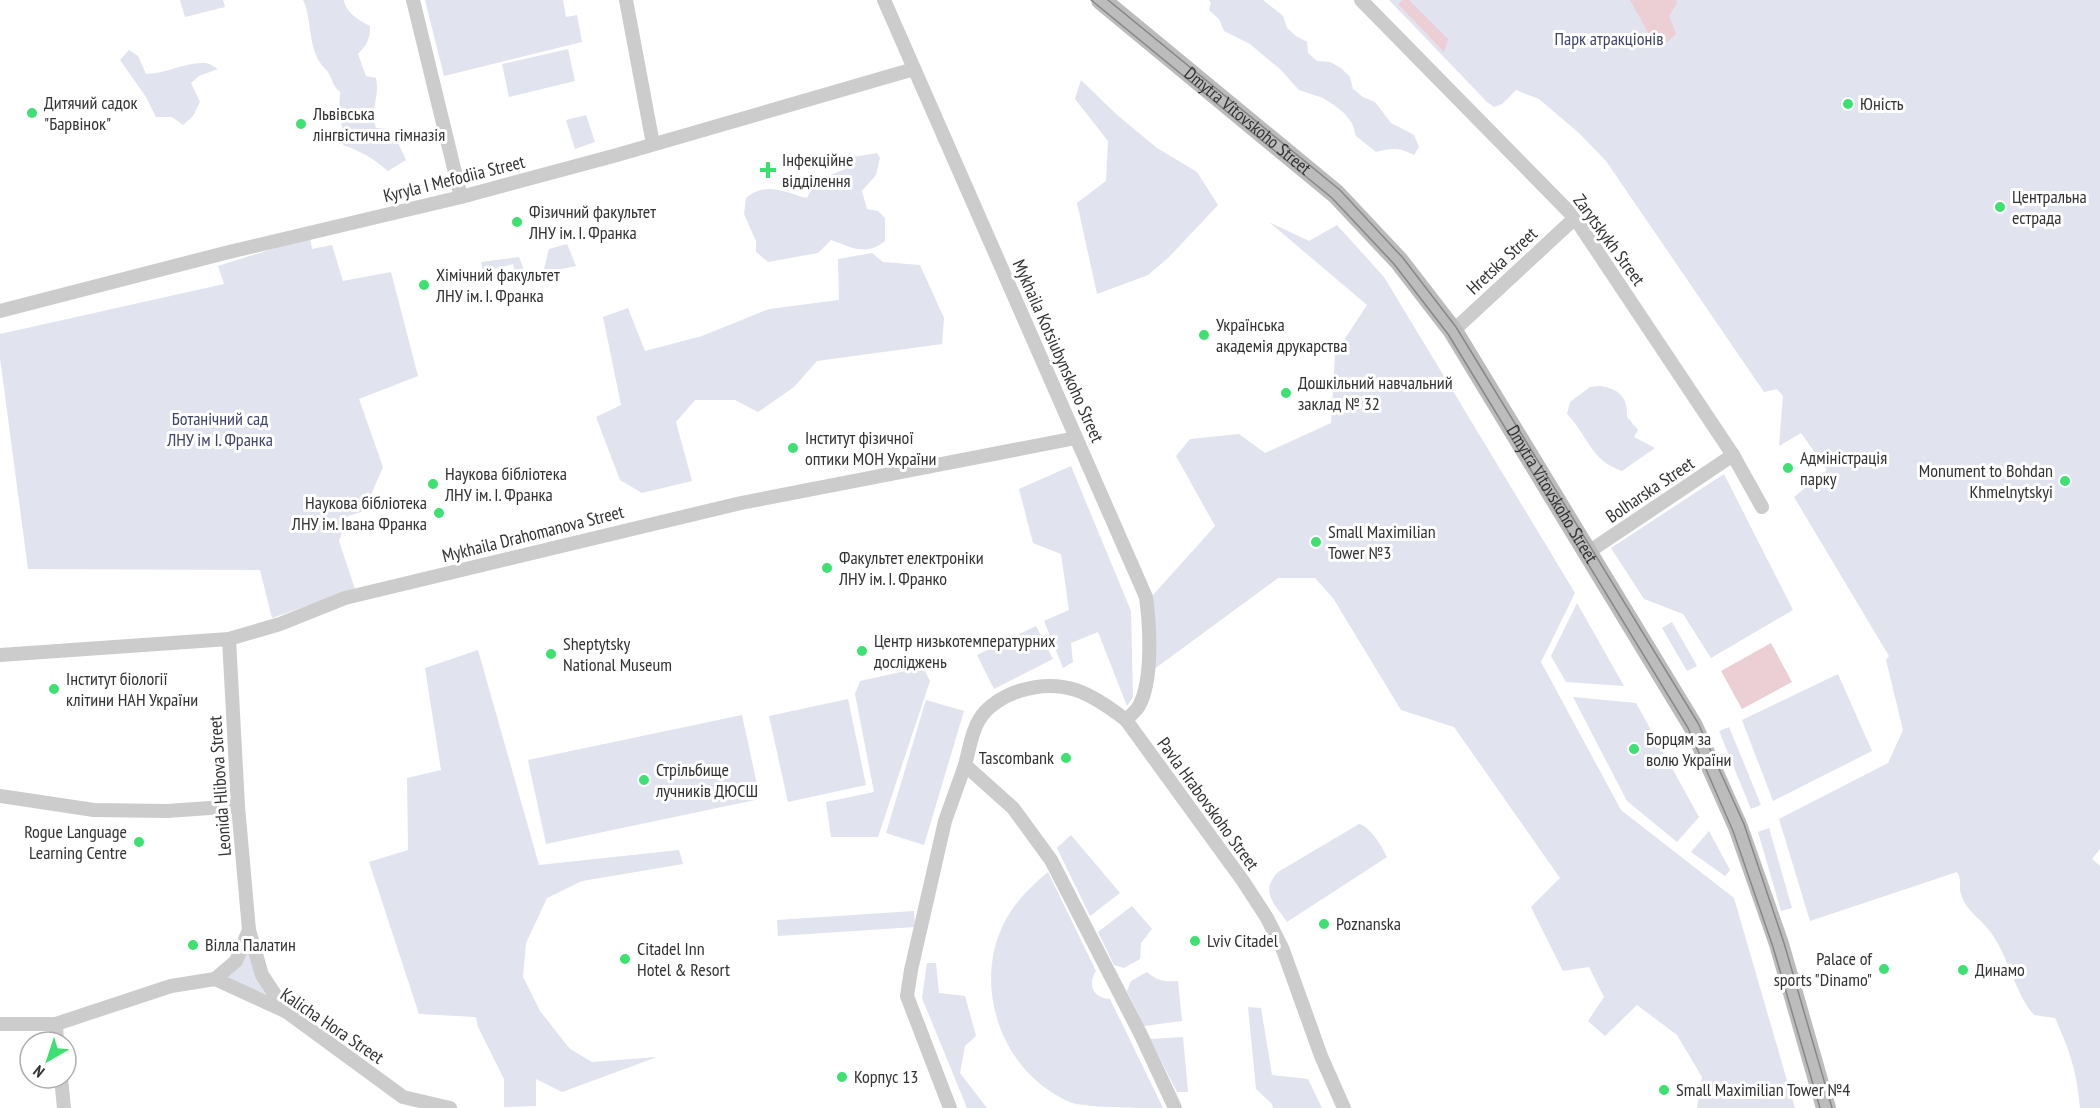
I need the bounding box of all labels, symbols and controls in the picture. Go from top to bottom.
park label: Парк атракціонів [1555,27,1663,50]
street label: Dmytra Vitovskoho Street [1180,62,1316,180]
place label: Дитячий садок "Барвінок" [44,91,137,135]
place label: Юність [1860,92,1904,115]
marker: Юність [1841,97,1855,111]
place label: Львівська лінгвістична гімназія [312,102,445,146]
marker: Дитячий садок "Барвінок" [25,106,39,120]
marker: Львівська лінгвістична гімназія [294,117,308,131]
place label: Інфекційне відділення [782,148,853,192]
street label: Kyryla I Mefodiia Street [381,150,527,207]
marker: Інфекційне відділення [759,161,777,179]
place label: Центральна естрада [2012,185,2087,229]
street label: Zarytskykh Street [1569,190,1650,290]
place label: Фізичний факультет ЛНУ ім. І. Франка [528,200,656,244]
marker: Центральна естрада [1993,200,2007,214]
marker: Фізичний факультет ЛНУ ім. І. Франка [510,215,524,229]
street label: Hretska Street [1462,222,1542,299]
street label: Mykhaila Kotsiubynskoho Street [1008,256,1109,446]
place label: Хімічний факультет ЛНУ ім. І. Франка [435,263,560,307]
marker: Хімічний факультет ЛНУ ім. І. Франка [417,278,431,292]
place label: Українська академія друкарства [1216,313,1348,357]
marker: Українська академія друкарства [1197,328,1211,342]
place label: Дошкільний навчальний заклад № 32 [1298,371,1453,415]
marker: Дошкільний навчальний заклад № 32 [1279,386,1293,400]
park label: Ботанічний сад ЛНУ ім І. Франка [166,407,273,451]
street label: Dmytra Vitovskoho Street [1502,421,1603,567]
place label: Інститут фізичної оптики МОН України [805,426,936,470]
marker: Інститут фізичної оптики МОН України [786,441,800,455]
place label: Адміністрація парку [1800,446,1887,490]
street label: Bolharska Street [1601,452,1698,528]
place label: Monument to Bohdan Khmelnytskyi [1919,459,2053,503]
marker: Адміністрація парку [1781,461,1795,475]
place label: Наукова бібліотека ЛНУ ім. І. Франка [444,462,567,506]
marker: Monument to Bohdan Khmelnytskyi [2058,474,2072,488]
marker: Наукова бібліотека ЛНУ ім. І. Франка [426,477,440,491]
place label: Наукова бібліотека ЛНУ ім. Івана Франка [291,491,427,535]
street label: Mykhaila Drahomanova Street [440,500,626,567]
marker: Наукова бібліотека ЛНУ ім. Івана Франка [432,506,446,520]
place label: Small Maximilian Tower №3 [1328,520,1436,564]
marker: Small Maximilian Tower №3 [1309,535,1323,549]
place label: Факультет електроніки ЛНУ ім. І. Франко [838,546,984,590]
marker: Факультет електроніки ЛНУ ім. І. Франко [820,561,834,575]
place label: Центр низькотемпературних досліджень [874,629,1056,673]
place label: Sheptytsky National Museum [563,632,672,676]
marker: Центр низькотемпературних досліджень [855,644,869,658]
marker: Sheptytsky National Museum [544,647,558,661]
place label: Інститут біології клітини НАН України [66,667,198,711]
marker: Інститут біології клітини НАН України [47,682,61,696]
street label: Leonida Hlibova Street [203,715,236,857]
place label: Борцям за волю України [1646,727,1731,771]
street label: Pavla Hrabovskoho Street [1152,733,1264,875]
marker: Борцям за волю України [1627,742,1641,756]
place label: Tascombank [979,746,1054,769]
marker: Tascombank [1059,751,1073,765]
place label: Стрільбище лучників ДЮСШ [655,758,758,802]
marker: Стрільбище лучників ДЮСШ [637,773,651,787]
place label: Rogue Language Learning Centre [24,820,127,864]
marker: Rogue Language Learning Centre [132,835,146,849]
place label: Poznanska [1336,912,1401,935]
marker: Poznanska [1317,917,1331,931]
place label: Lviv Citadel [1207,929,1279,952]
place label: Вілла Палатин [205,933,296,956]
marker: Lviv Citadel [1188,934,1202,948]
place label: Citadel Inn Hotel & Resort [637,937,730,981]
marker: Вілла Палатин [186,938,200,952]
place label: Palace of sports "Dinamo" [1774,947,1873,991]
marker: Citadel Inn Hotel & Resort [618,952,632,966]
place label: Динамо [1975,958,2025,981]
marker: Palace of sports "Dinamo" [1877,962,1891,976]
marker: Динамо [1956,963,1970,977]
street label: Kalicha Hora Street [276,983,388,1069]
north arrow [18,1030,78,1090]
text: N [29,1061,48,1082]
place label: Корпус 13 [854,1065,918,1088]
marker: Корпус 13 [835,1070,849,1084]
place label: Small Maximilian Tower №4 [1676,1078,1850,1101]
marker: Small Maximilian Tower №4 [1657,1083,1671,1097]

